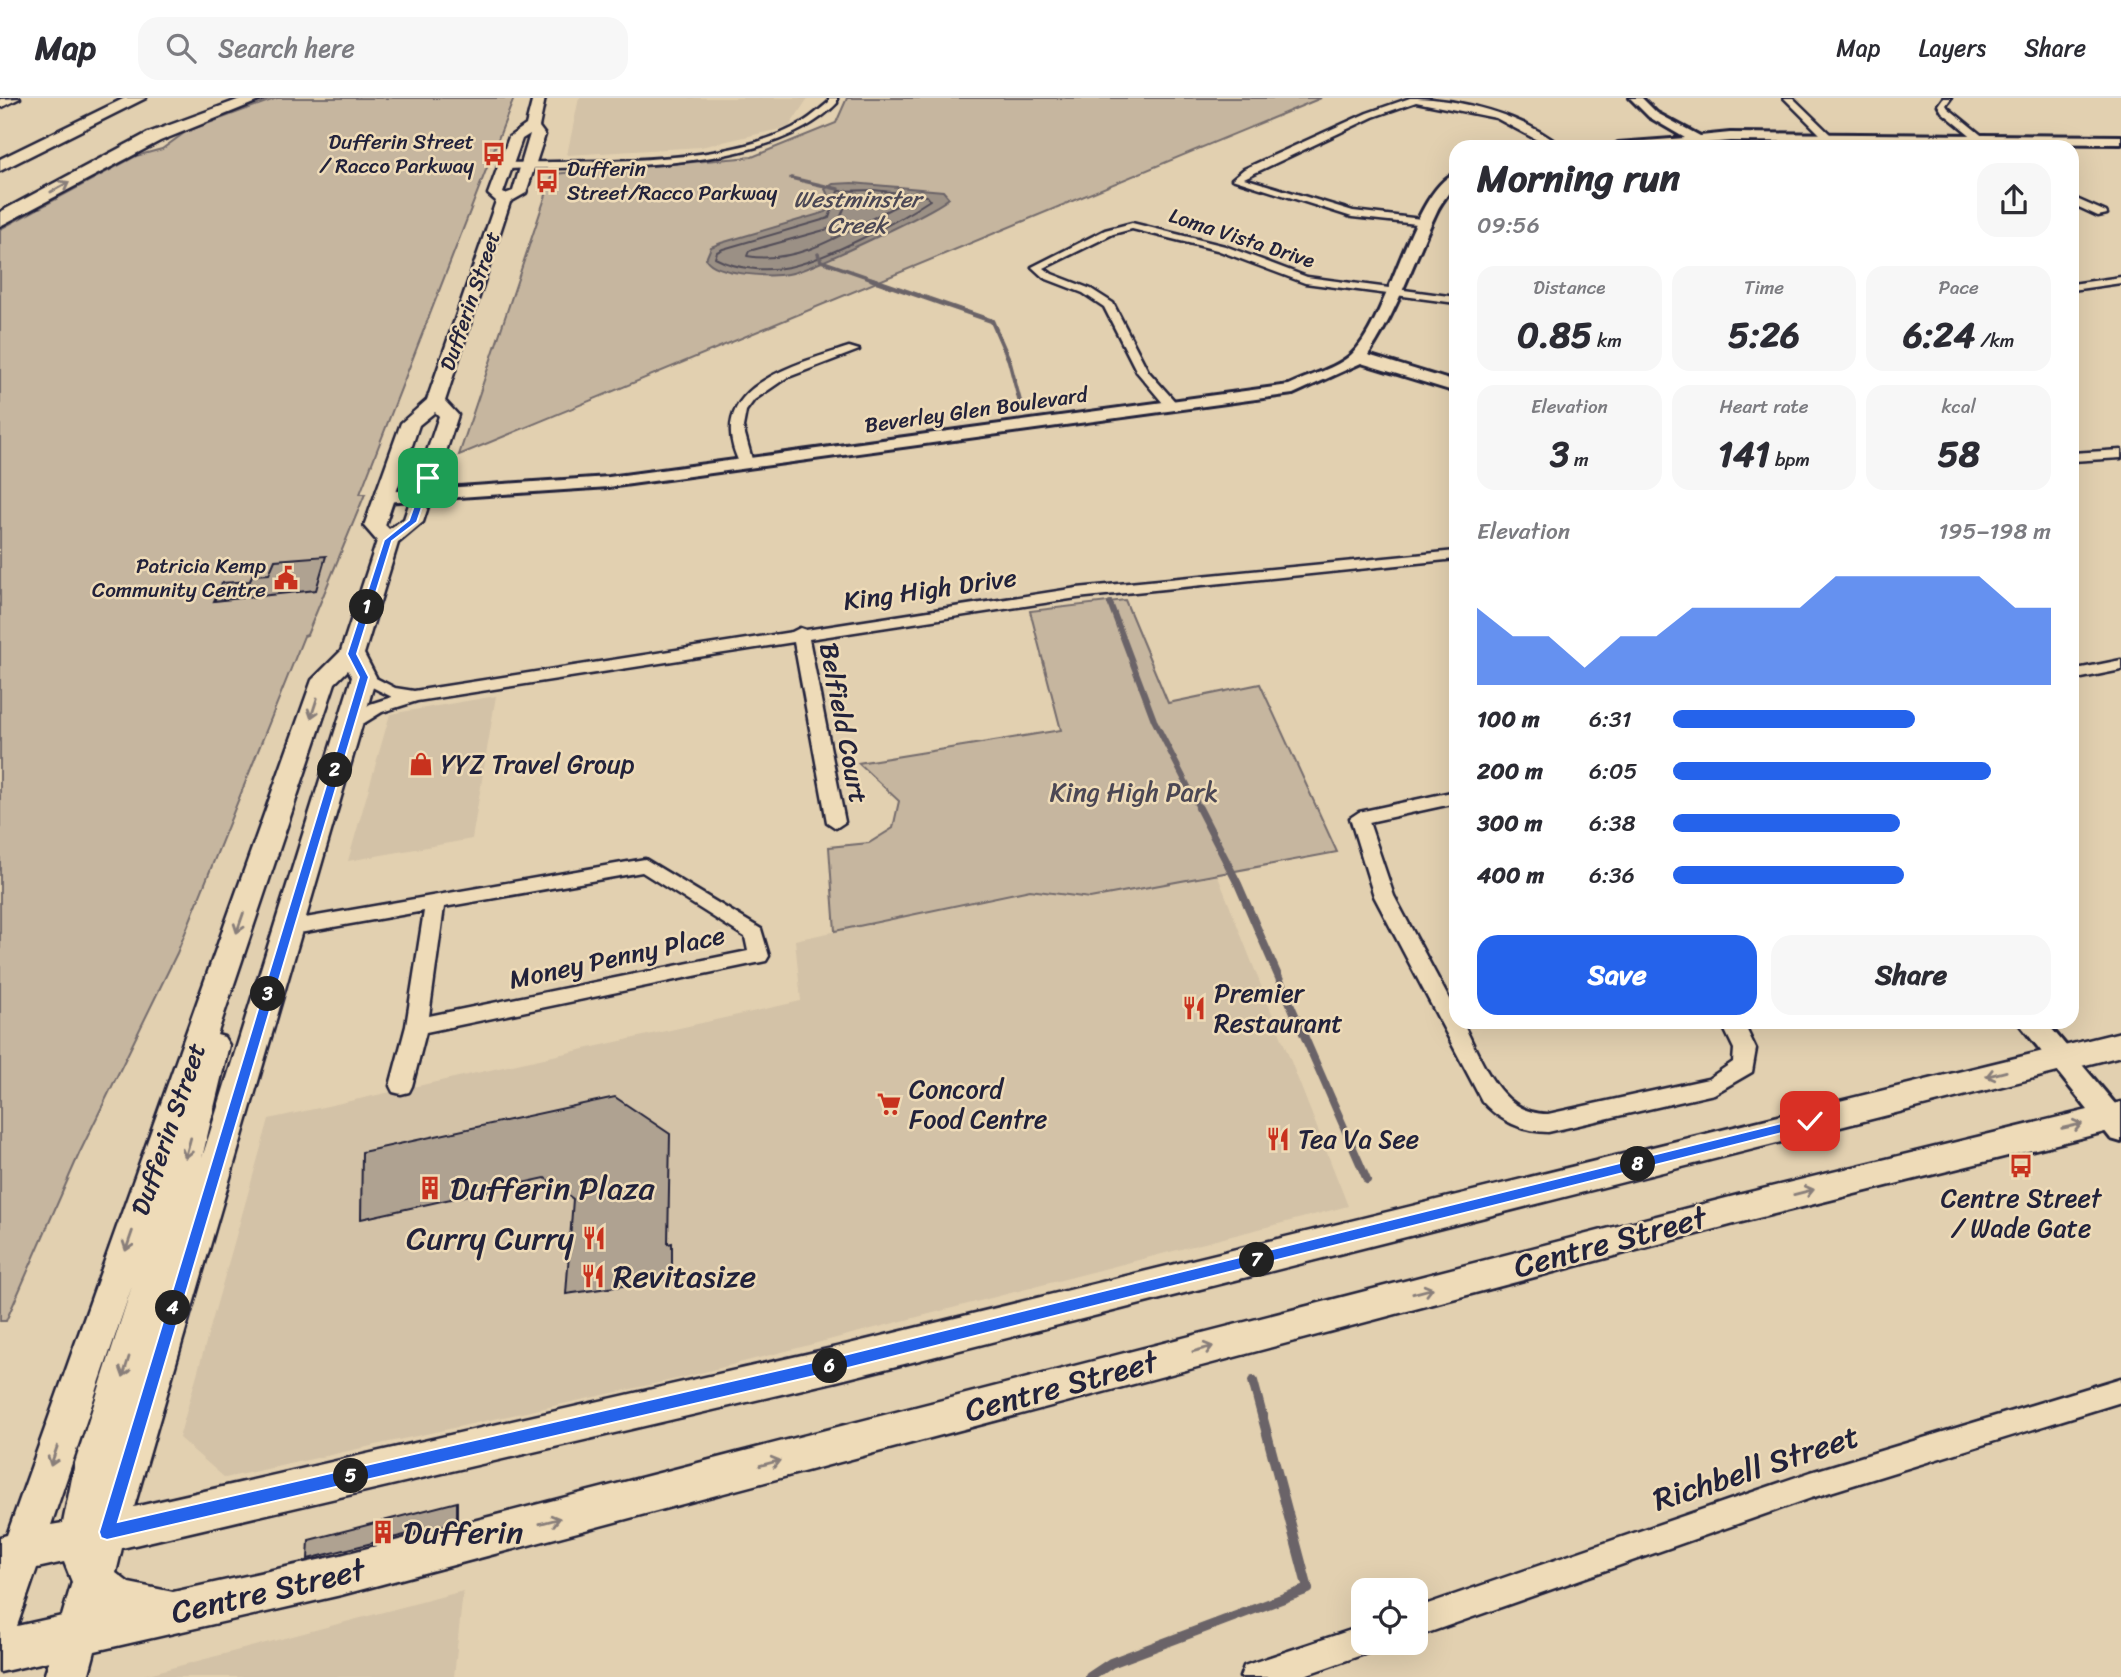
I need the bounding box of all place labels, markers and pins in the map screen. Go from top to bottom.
place label: Dufferin Street / Racco Parkway [319,123,474,185]
bus stop icon: Dufferin Street / Racco Parkway [480,140,508,168]
place label: Dufferin Street/Racco Parkway [567,150,777,212]
bus stop icon: Dufferin Street/Racco Parkway [533,167,561,195]
pin [398,448,458,508]
place label: Patricia Kemp Community Centre [92,547,266,609]
public building icon: Patricia Kemp Community Centre [272,564,300,592]
pin: 1 [350,589,384,624]
place label: YYZ Travel Group [441,741,635,787]
shop icon: YYZ Travel Group [407,750,435,778]
pin: 2 [318,752,352,788]
place label: Premier Restaurant [1214,970,1343,1046]
pin: 3 [250,976,286,1012]
restaurant icon: Premier Restaurant [1180,994,1208,1022]
place label: Concord Food Centre [909,1066,1047,1142]
supermarket icon: Concord Food Centre [875,1090,903,1118]
pin [1780,1091,1840,1151]
place label: Tea Va See [1298,1116,1419,1162]
restaurant icon: Tea Va See [1264,1125,1292,1153]
pin: 8 [1620,1146,1656,1182]
bus stop icon: Centre Street / Wade Gate [2007,1152,2035,1180]
place label: Dufferin Plaza [450,1160,655,1217]
building icon: Dufferin Plaza [416,1174,444,1202]
place label: Centre Street / Wade Gate [1941,1175,2103,1251]
place label: Curry Curry [406,1210,575,1267]
restaurant icon: Curry Curry [580,1224,608,1252]
pin: 7 [1240,1242,1274,1278]
place label: Revitasize [613,1248,756,1305]
restaurant icon: Revitasize [579,1262,607,1290]
pin: 4 [156,1290,190,1326]
pin: 6 [812,1348,848,1384]
pin: 5 [334,1458,368,1494]
place label: Dufferin [403,1504,523,1561]
building icon: Dufferin [369,1518,397,1546]

